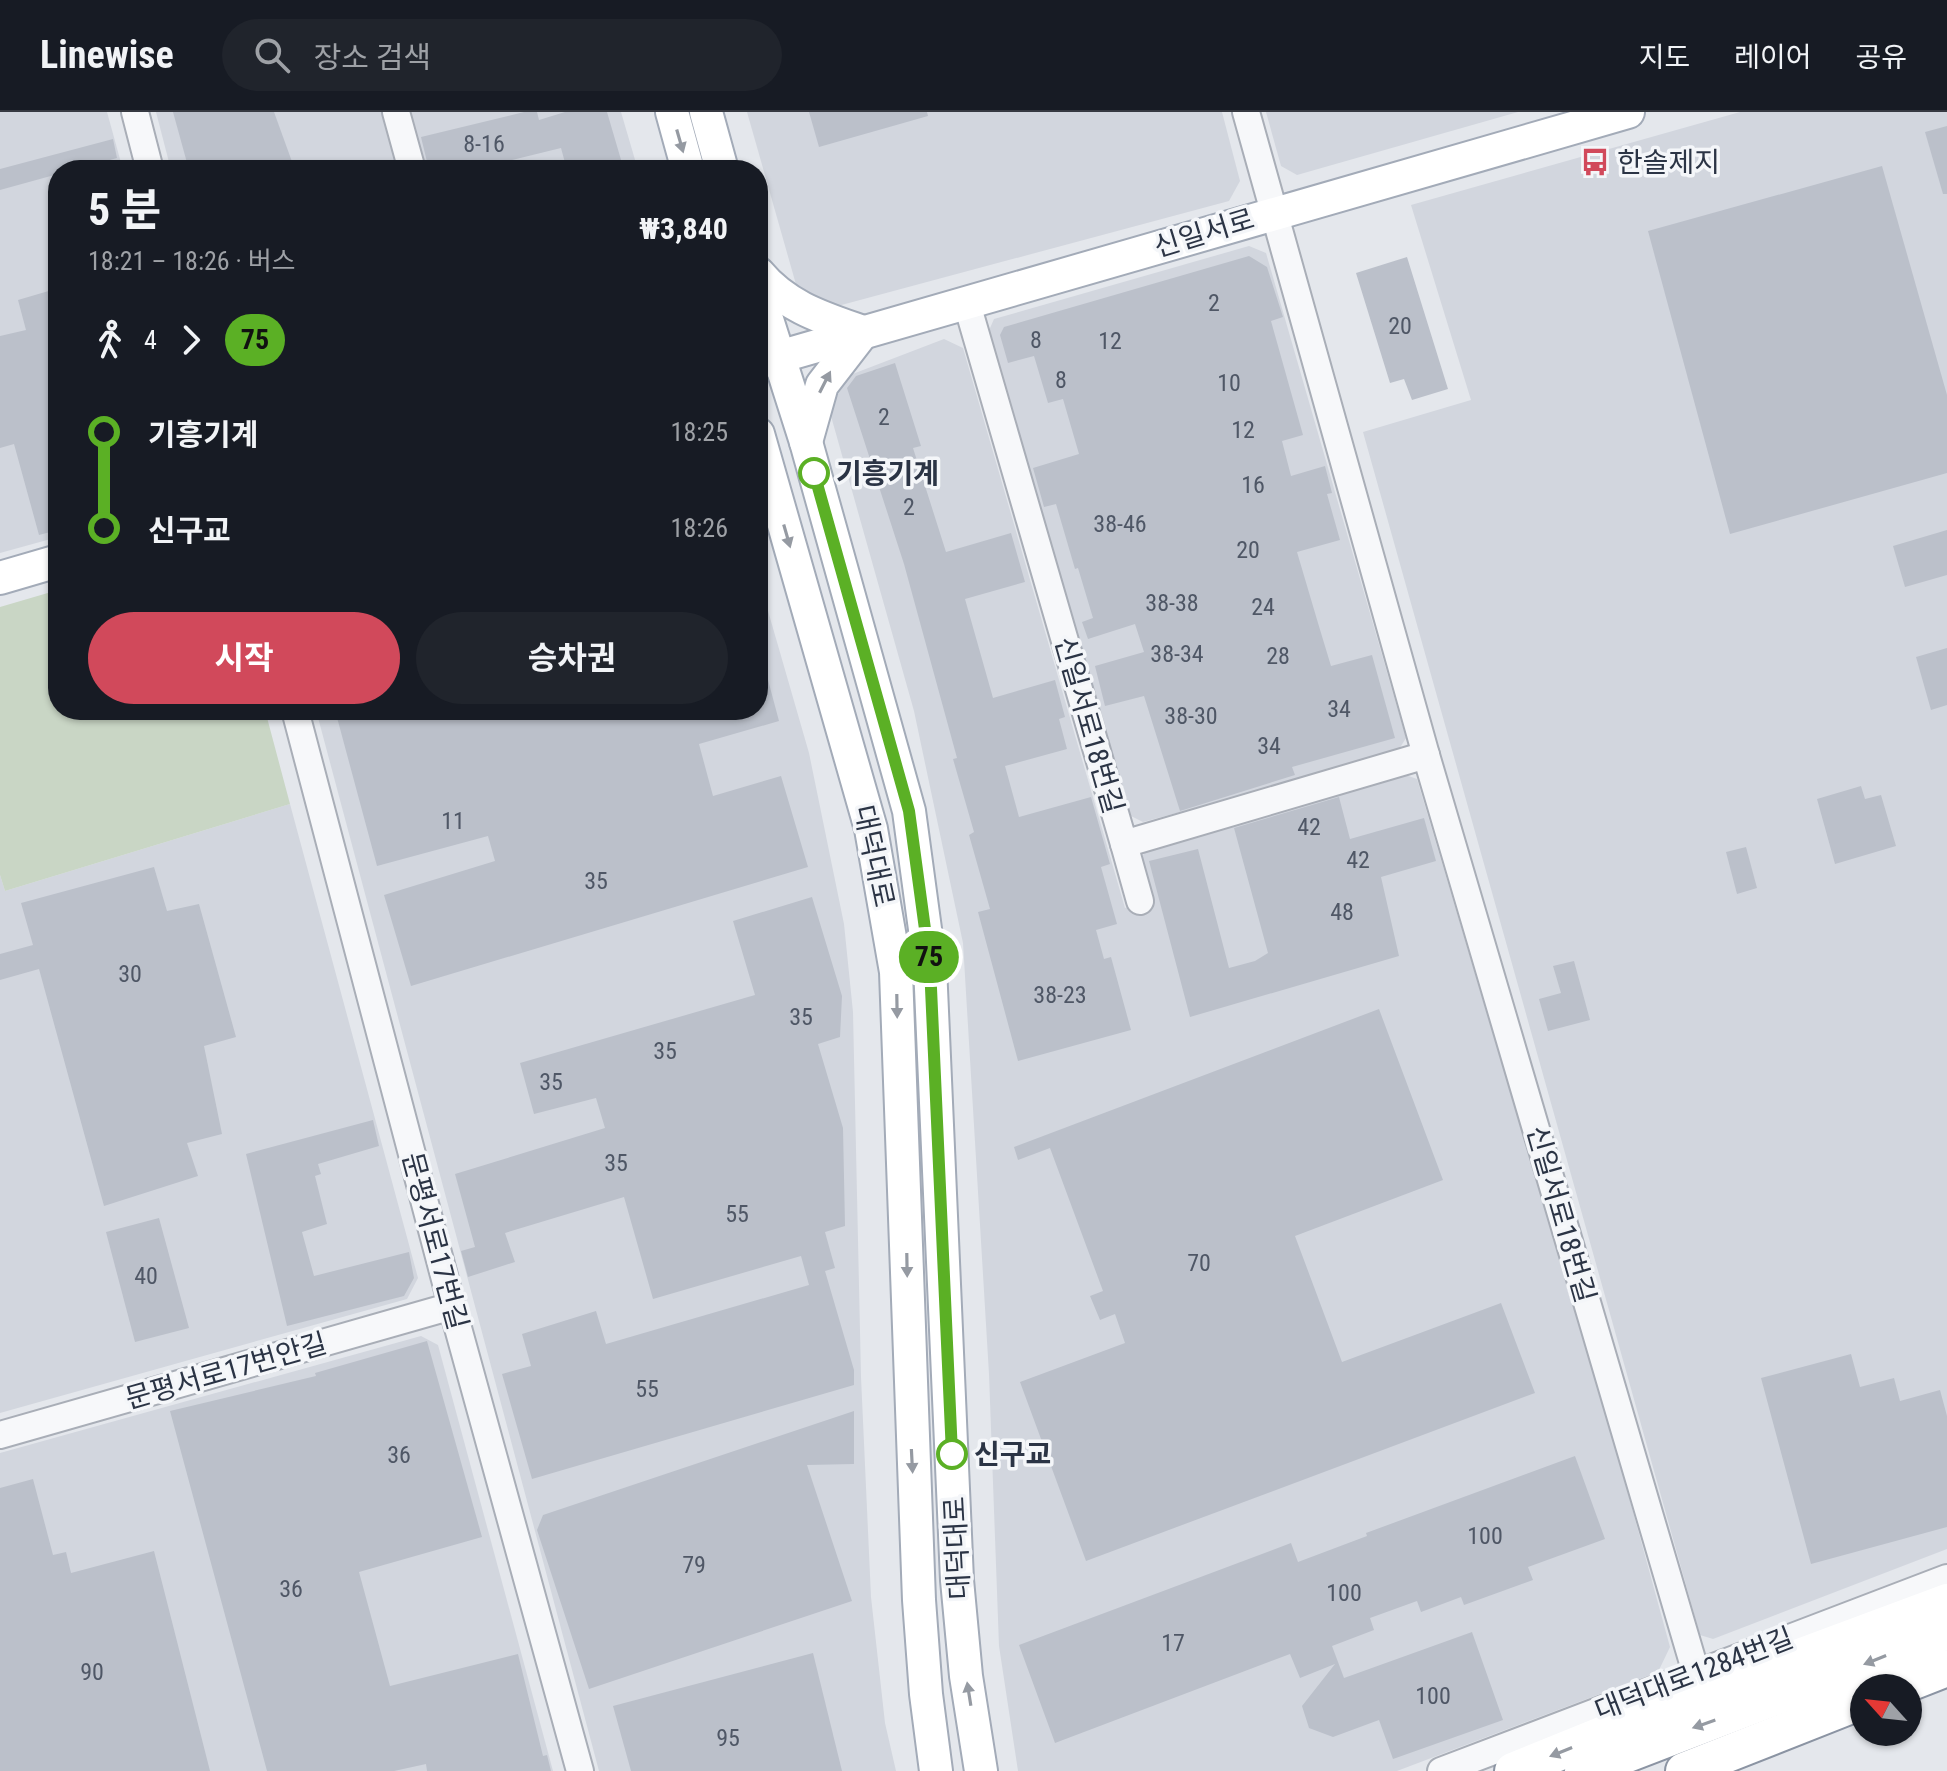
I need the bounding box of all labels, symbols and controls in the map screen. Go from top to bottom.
search box [222,19,782,91]
text: Linewise [40,33,174,77]
icon: search [250,33,294,77]
text: 장소 검색 [314,40,431,75]
text: 지도 [1639,41,1690,74]
text: 레이어 [1734,41,1811,74]
text: 공유 [1855,41,1907,74]
one-way arrow [674,129,687,153]
house number: 8-16 [463,130,505,158]
place label: 한솔제지 [1617,146,1720,179]
bus stop icon: 한솔제지 [1580,147,1610,177]
text: 5 분 [88,184,161,236]
street label: 신일서로 [1150,202,1258,264]
text: ₩3,840 [639,211,728,246]
text: 18:21 – 18:26 · 버스 [88,246,296,276]
house number: 2 [1208,289,1220,317]
house number: 20 [1388,312,1412,340]
icon: walk [88,318,132,362]
icon: forward [169,318,213,362]
text: 75 [241,323,269,356]
text: 4 [144,325,157,355]
house number: 8 [1030,326,1042,354]
house number: 12 [1098,327,1122,355]
house number: 8 [1055,366,1067,394]
house number: 10 [1217,369,1241,397]
one-way arrow [818,371,832,394]
house number: 2 [878,403,890,431]
house number: 12 [1231,416,1255,444]
text: 기흥기계 [148,417,258,452]
text: 18:25 [671,417,728,447]
place label: 기흥기계 [836,457,939,490]
marker: 기흥기계 [799,458,829,488]
house number: 16 [1241,471,1265,499]
house number: 2 [903,493,915,521]
house number: 38-46 [1093,510,1147,538]
text: 신구교 [148,513,231,548]
text: 18:26 [671,513,728,543]
one-way arrow [781,523,793,548]
house number: 20 [1236,536,1260,564]
house number: 38-38 [1145,589,1199,617]
house number: 24 [1251,593,1275,621]
button: 시작 [88,612,400,704]
button: 승차권 [416,612,728,704]
street label: 신일서로18번길 [1048,633,1130,817]
house number: 38-34 [1150,640,1204,668]
house number: 28 [1266,642,1290,670]
house number: 34 [1327,695,1351,723]
house number: 38-30 [1164,702,1218,730]
house number: 34 [1257,732,1281,760]
street label: 대덕대로 [847,802,901,910]
house number: 11 [441,807,465,835]
house number: 42 [1297,813,1321,841]
house number: 42 [1346,846,1370,874]
house number: 35 [584,867,608,895]
house number: 48 [1330,898,1354,926]
line badge: 75 [893,931,965,983]
text: 75 [915,940,943,973]
house number: 30 [118,960,142,988]
house number: 38-23 [1033,981,1087,1009]
one-way arrow [891,994,904,1019]
house number: 35 [789,1003,813,1031]
house number: 35 [653,1037,677,1065]
house number: 35 [539,1068,563,1096]
street label: 신일서로18번길 [1520,1122,1602,1306]
street label: 문평서로17번길 [395,1149,475,1333]
house number: 35 [604,1149,628,1177]
house number: 55 [725,1200,749,1228]
house number: 70 [1187,1249,1211,1277]
one-way arrow [900,1253,913,1278]
house number: 40 [134,1262,158,1290]
street label: 문평서로17번안길 [121,1326,331,1416]
house number: 55 [635,1375,659,1403]
place label: 신구교 [974,1438,1051,1471]
marker: 신구교 [937,1439,967,1469]
house number: 36 [387,1441,411,1469]
one-way arrow [906,1449,919,1474]
street label: 대덕대로 [938,1496,976,1600]
house number: 100 [1467,1522,1503,1550]
house number: 79 [682,1551,706,1579]
house number: 36 [279,1575,303,1603]
house number: 100 [1326,1579,1362,1607]
street label: 대덕대로1284번길 [1590,1621,1798,1727]
house number: 17 [1161,1629,1185,1657]
one-way arrow [1863,1654,1887,1667]
house number: 90 [80,1658,104,1686]
north arrow [1850,1674,1922,1746]
map controls [1850,1674,1922,1746]
one-way arrow [962,1681,975,1706]
house number: 100 [1415,1682,1451,1710]
one-way arrow [1692,1718,1716,1730]
house number: 95 [716,1724,740,1752]
one-way arrow [1549,1746,1573,1759]

